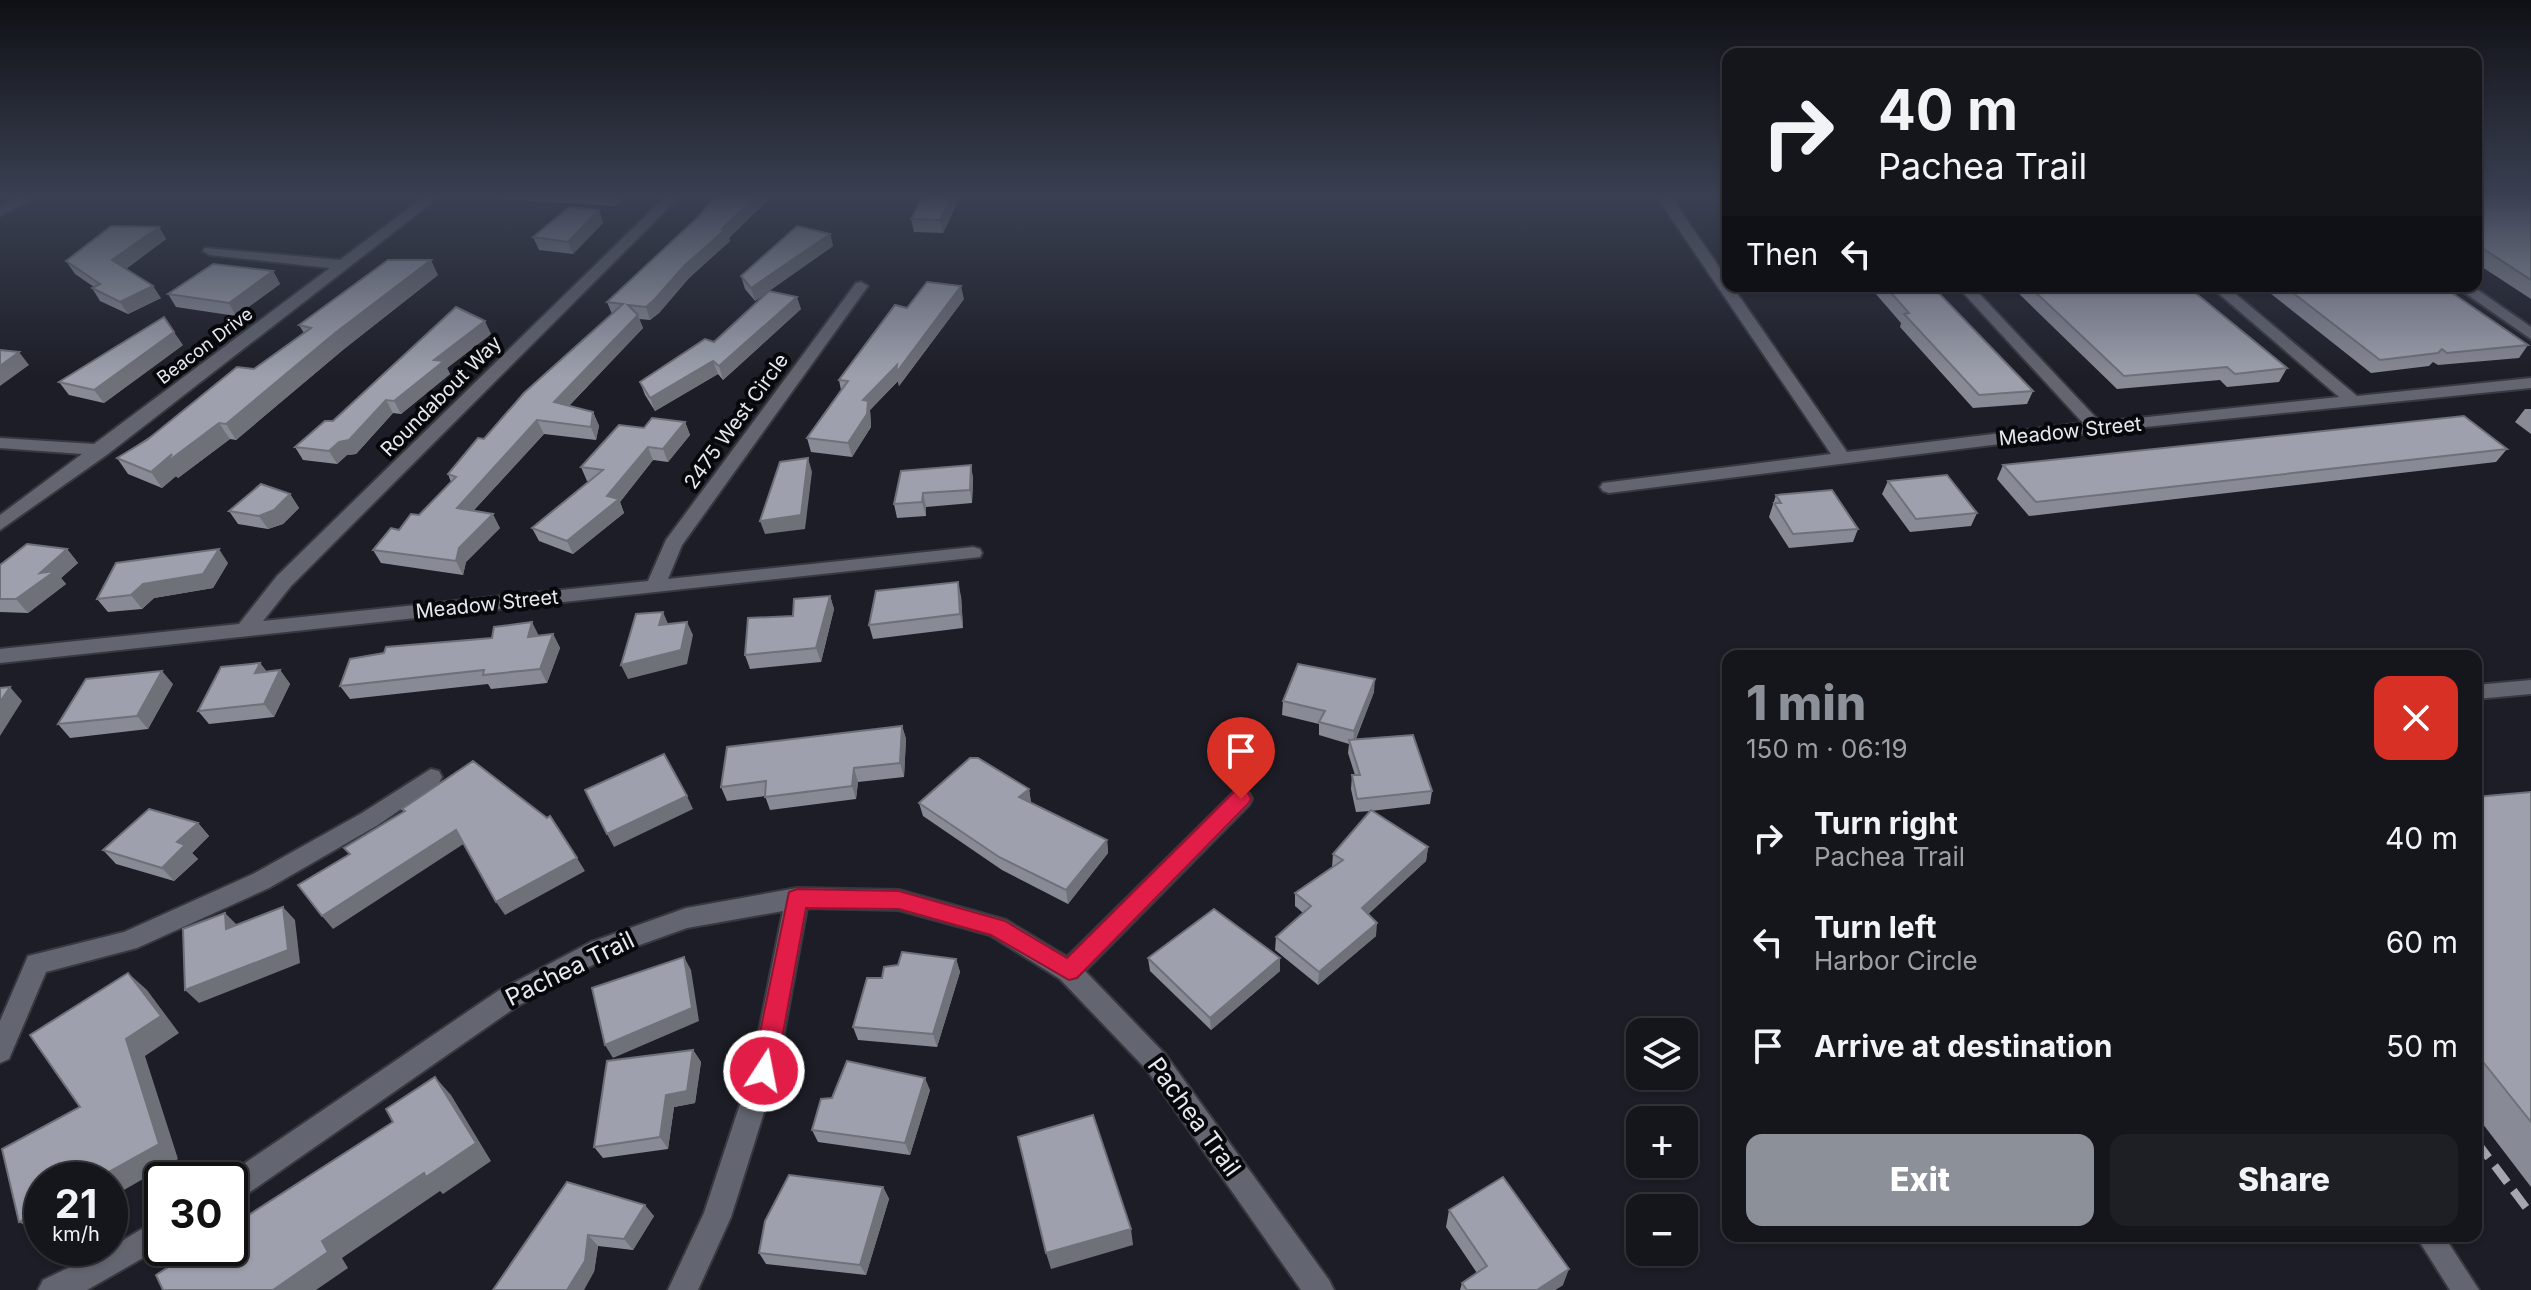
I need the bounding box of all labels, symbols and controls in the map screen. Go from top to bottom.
text: 40 m [1878,76,2018,144]
icon: right [1746,80,1850,184]
text: Pachea Trail [1878,144,2087,188]
icon: left [1834,232,1878,276]
text: Then [1746,236,1818,272]
street label: Beacon Drive [153,303,257,388]
street label: Roundabout Way [376,331,506,461]
street label: 2475 West Circle [679,349,793,493]
street label: Meadow Street [1997,412,2143,450]
street label: Meadow Street [414,585,560,623]
text: 1 min [1746,673,1866,732]
button: close [2374,676,2458,760]
pin [1207,717,1275,799]
icon: arrive [1219,729,1263,773]
text: 150 m · 06:19 [1746,733,1908,764]
text: Turn right [1814,805,1958,841]
icon: right [1746,816,1790,860]
text: 40 m [2385,820,2458,856]
text: Pachea Trail [1814,841,1965,872]
text: Turn left [1814,909,1936,945]
icon: left [1746,920,1790,964]
text: 60 m [2386,924,2458,960]
street label: Pachea Trail [501,925,639,1012]
text: Harbor Circle [1814,945,1978,976]
map controls [1626,1018,1698,1266]
button: layers [1626,1018,1698,1090]
icon: arrive [1746,1024,1790,1068]
text: Arrive at destination [1814,1028,2112,1064]
text: 50 m [2386,1028,2458,1064]
position arrow [722,1029,806,1113]
street label: Pachea Trail [1142,1052,1247,1182]
button: + [1626,1106,1698,1178]
button: Exit [1746,1134,2094,1226]
button: Share [2110,1134,2458,1226]
speed limit sign: 30 [144,1162,248,1266]
text: 21 [55,1179,97,1228]
button: − [1626,1194,1698,1266]
text: km/h [52,1222,100,1246]

